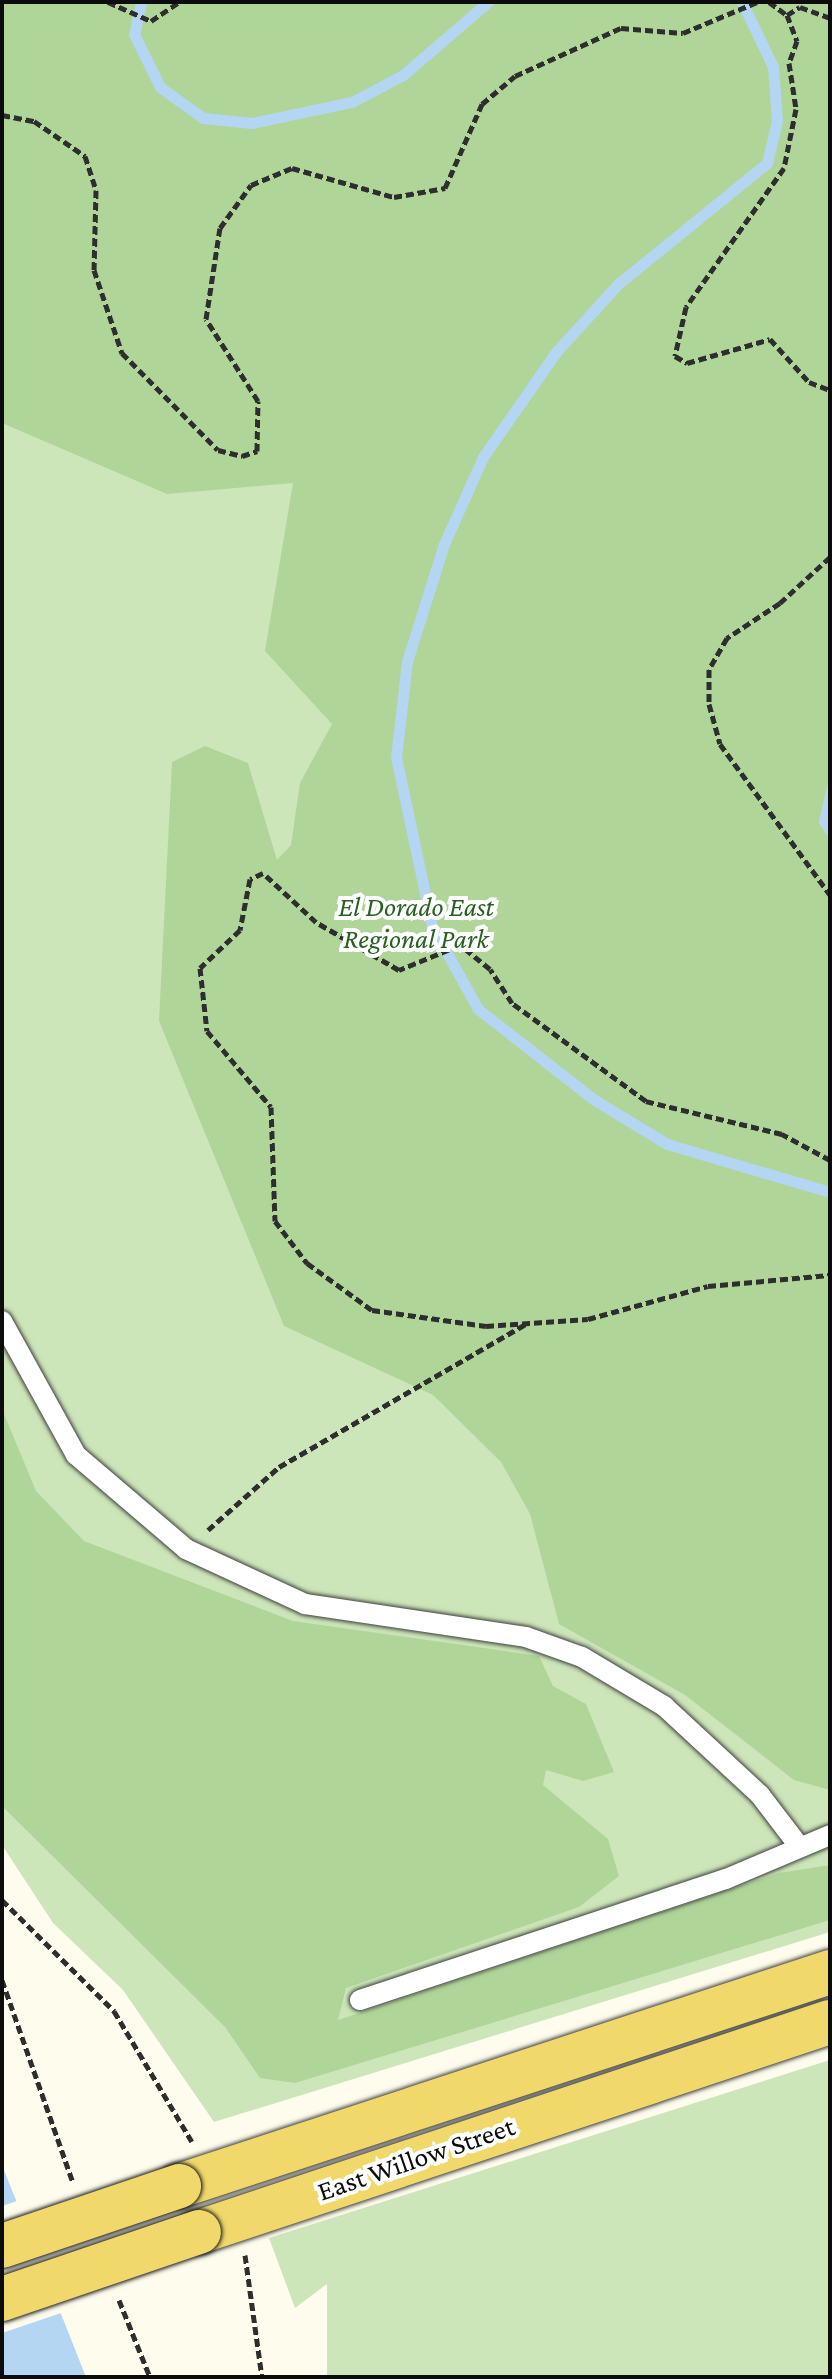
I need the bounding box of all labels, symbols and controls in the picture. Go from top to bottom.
park label: El Dorado East Regional Park [338,890,494,956]
street label: East Willow Street [313,2110,519,2208]

